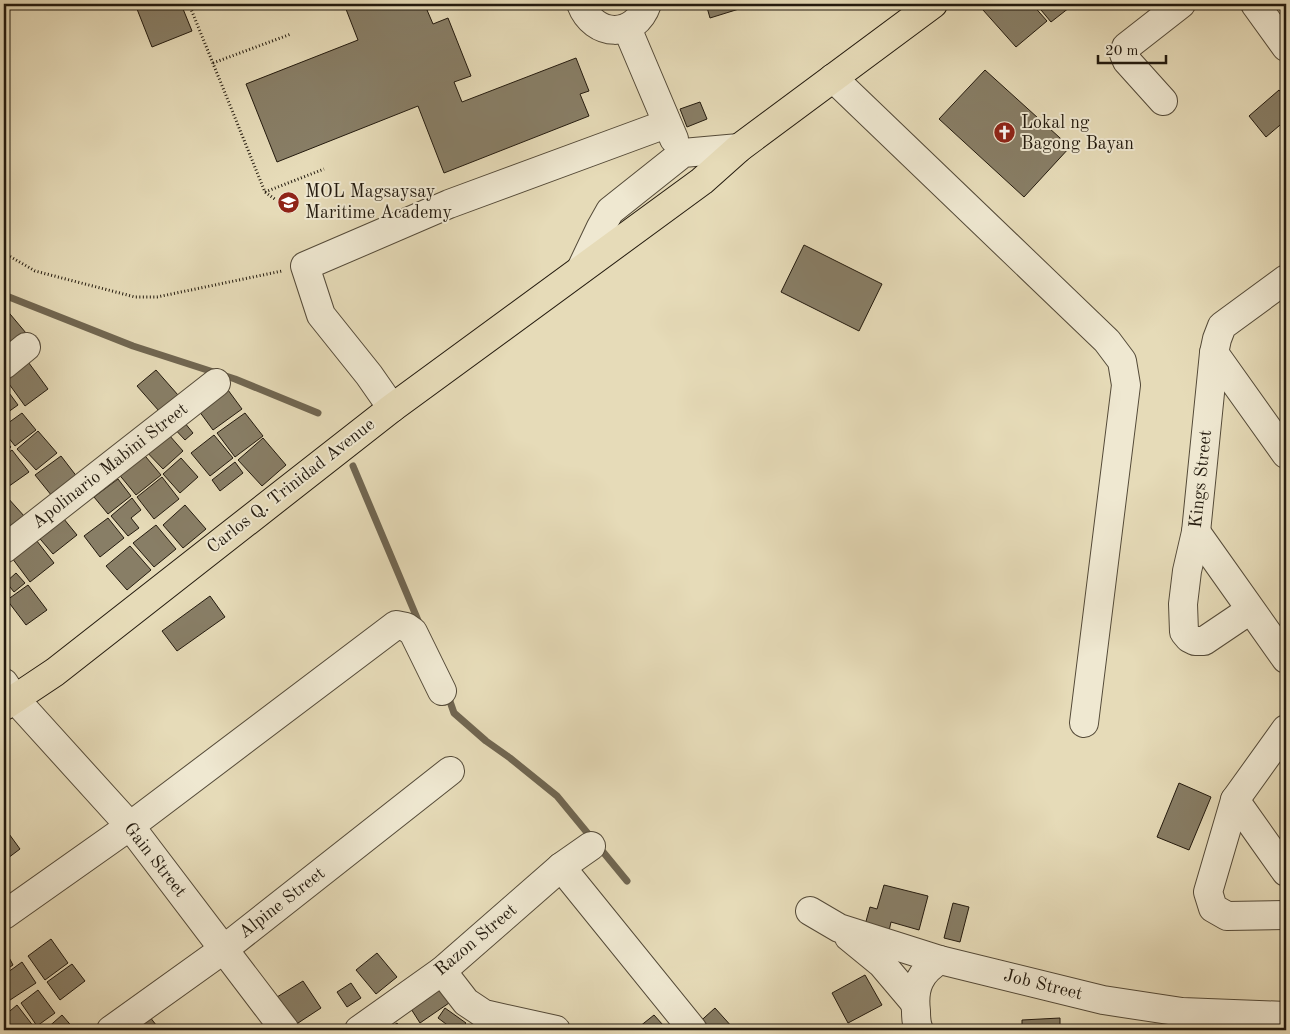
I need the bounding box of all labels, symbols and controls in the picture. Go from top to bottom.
scale bar [1098,32,1165,64]
text: 20 m [1105,44,1139,59]
place label: Lokal ng Bagong Bayan [1021,114,1134,153]
church icon: Lokal ng Bagong Bayan [993,121,1017,145]
place label: MOL Magsaysay Maritime Academy [305,183,452,222]
school or university icon: MOL Magsaysay Maritime Academy [277,190,301,214]
street label: Apolinario Mabini Street [29,400,191,532]
street label: Carlos Q. Trinidad Avenue [204,415,378,557]
street label: Kings Street [1187,429,1215,529]
street label: Gain Street [120,819,190,901]
street label: Alpine Street [236,864,328,942]
street label: Razon Street [431,901,521,979]
street label: Job Street [1002,967,1084,1003]

